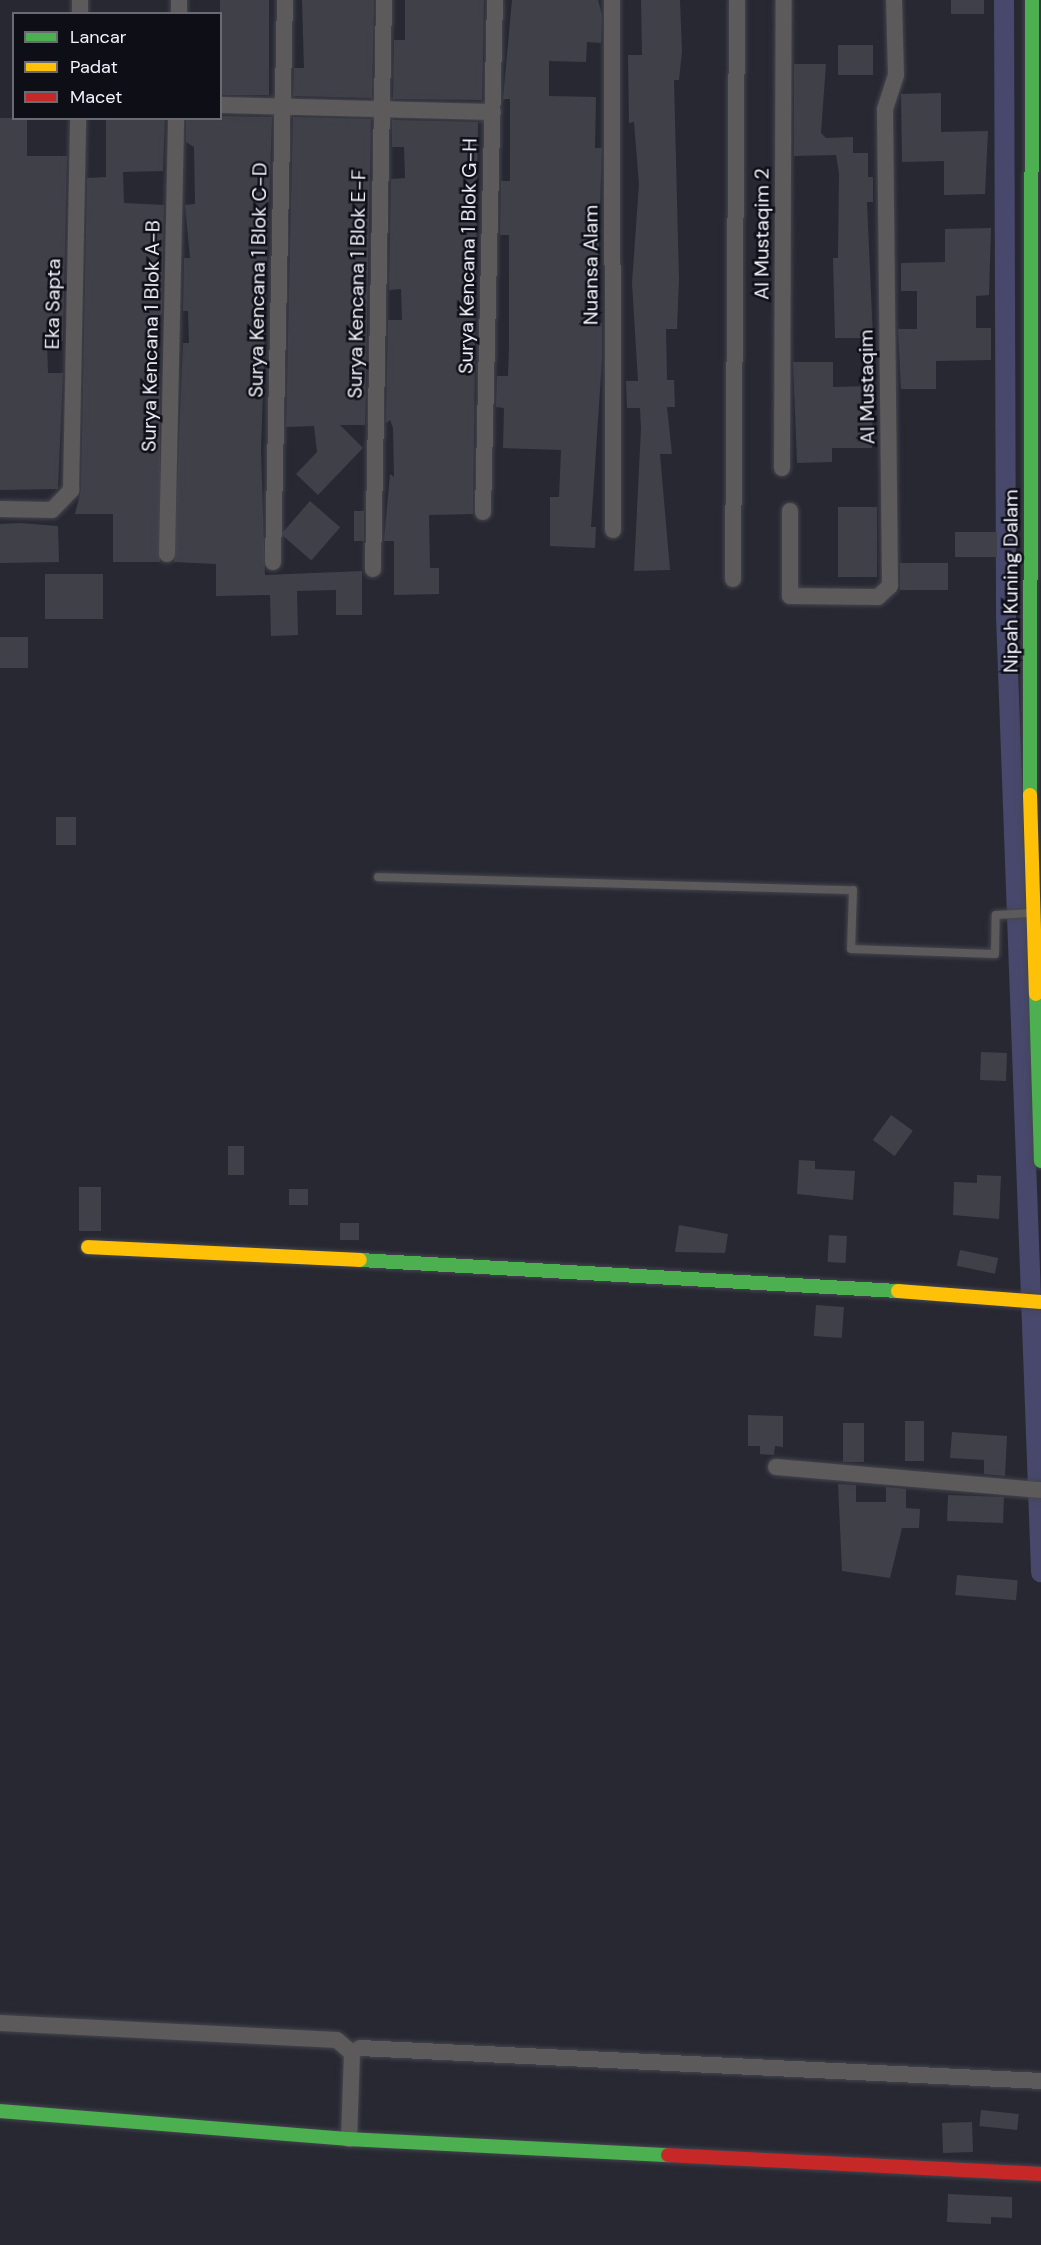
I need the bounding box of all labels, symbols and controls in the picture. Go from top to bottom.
legend [12,12,222,120]
text: Lancar [70,25,126,49]
text: Padat [70,55,118,79]
text: Macet [70,85,122,109]
street label: Surya Kencana 1 Blok G-H [454,138,482,374]
street label: Surya Kencana 1 Blok C-D [244,162,272,398]
street label: Al Mustaqim 2 [750,168,774,300]
street label: Surya Kencana 1 Blok E-F [343,169,371,399]
street label: Nuansa Alam [579,205,603,325]
street label: Surya Kencana 1 Blok A-B [137,220,165,452]
street label: Eka Sapta [40,258,66,350]
street label: Al Mustaqim [854,329,880,445]
street label: Nipah Kuning Dalam [999,489,1023,673]

